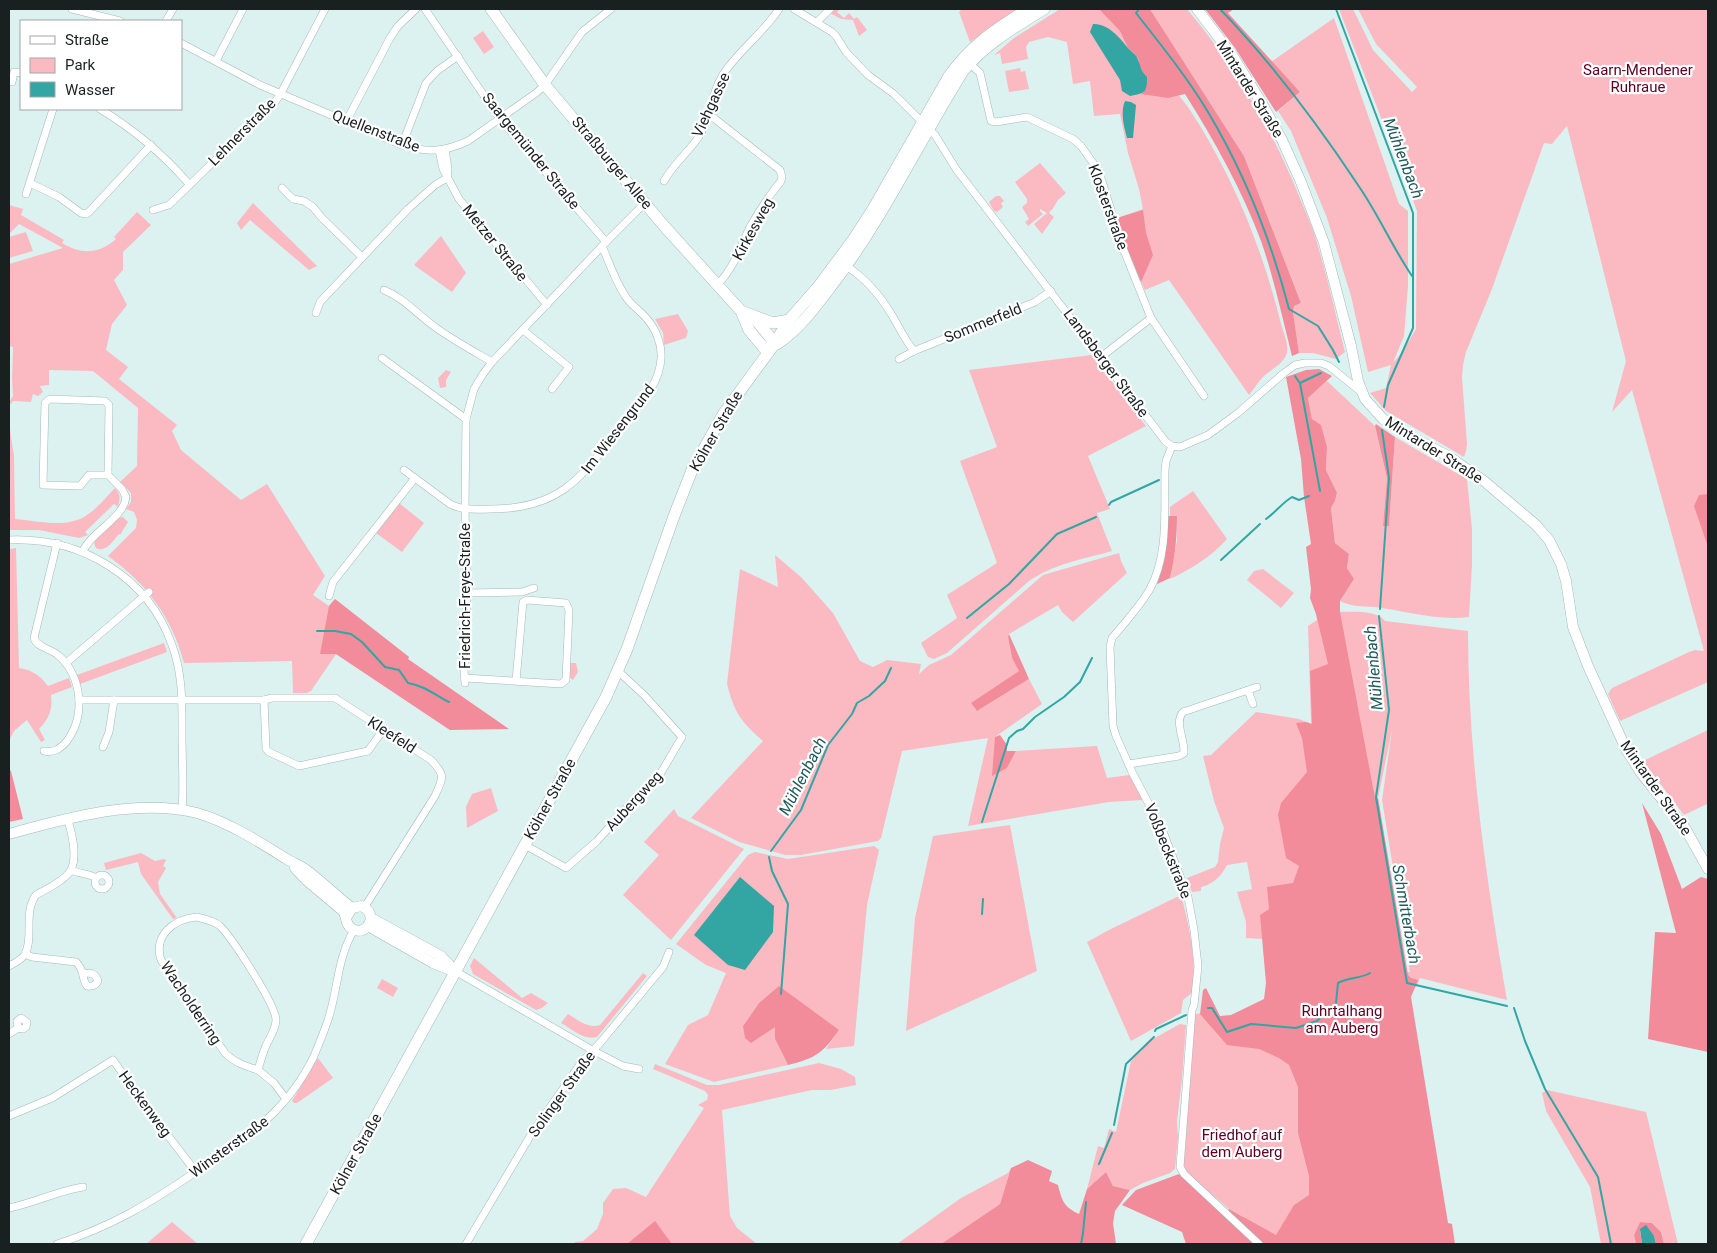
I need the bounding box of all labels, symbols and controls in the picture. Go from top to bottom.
legend [20,20,182,110]
text: Straße [65,31,109,49]
street label: Mintarder Straße [1213,37,1287,141]
text: Park [65,56,96,74]
park label: Saarn-Mendener Ruhraue [1583,61,1693,96]
street label: Viehgasse [688,70,734,140]
text: Wasser [65,81,115,99]
street label: Saargemünder Straße [478,89,584,213]
street label: Lehnerstraße [204,94,280,170]
street label: Quellenstraße [330,106,422,156]
street label: Straßburger Allee [568,113,656,213]
water label: Mühlenbach [1379,115,1428,201]
street label: Klosterstraße [1084,162,1132,252]
street label: Kirkesweg [728,194,778,264]
street label: Metzer Straße [459,201,531,285]
street label: Sommerfeld [942,299,1024,347]
street label: Landsberger Straße [1059,305,1153,421]
street label: Im Wiesengrund [578,381,658,477]
street label: Kölner Straße [686,387,746,475]
street label: Mintarder Straße [1382,413,1486,487]
street label: Friedrich-Freye-Straße [456,523,474,669]
water label: Mühlenbach [1360,625,1387,711]
street label: Kleefeld [364,713,420,757]
water label: Mühlenbach [775,734,830,818]
street label: Mintarder Straße [1617,737,1695,839]
street label: Kölner Straße [520,755,580,843]
street label: Aubergweg [602,767,666,835]
street label: Voßbeckstraße [1141,801,1195,901]
water label: Schmitterbach [1388,863,1425,965]
street label: Wacholderring [157,958,225,1048]
park label: Ruhrtalhang am Auberg [1301,1002,1383,1037]
street label: Solinger Straße [525,1047,599,1140]
street label: Heckenweg [115,1067,175,1141]
street label: Kölner Straße [326,1110,386,1198]
street label: Winsterstraße [186,1112,272,1182]
park label: Friedhof auf dem Auberg [1201,1126,1283,1161]

